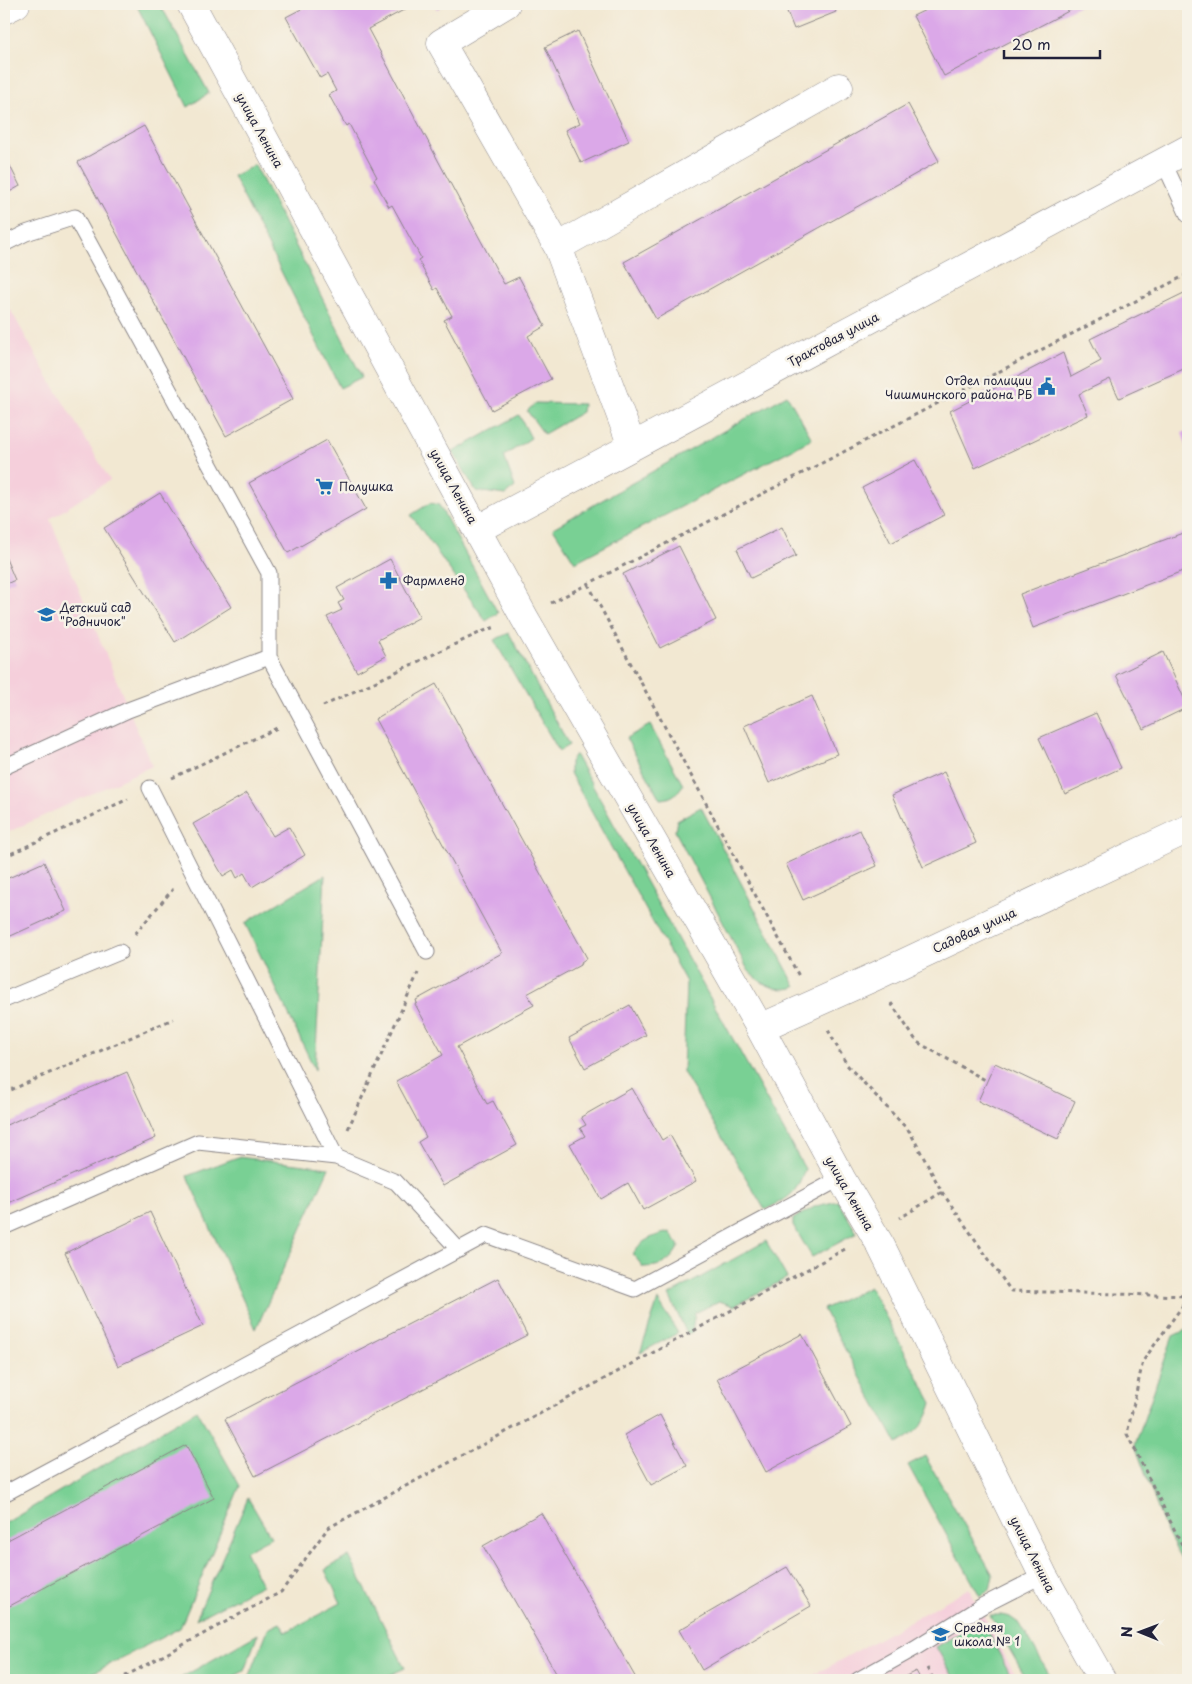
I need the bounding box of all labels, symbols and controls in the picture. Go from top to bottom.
scale bar [1004,28,1101,60]
text: 20 m [1012,32,1051,55]
street label: улица Ленина [232,89,288,171]
street label: Трактовая улица [784,307,882,371]
place label: Отдел полиции Чишминского района РБ [885,371,1032,403]
public building icon: Отдел полиции Чишминского района РБ [1036,377,1056,397]
street label: улица Ленина [426,445,482,527]
supermarket icon: Полушка [315,476,335,496]
place label: Полушка [339,477,394,495]
pharmacy icon: Фармленд [379,570,399,590]
place label: Фармленд [403,571,465,589]
place label: Детский сад "Родничок" [59,598,131,630]
school or university icon: Детский сад "Родничок" [36,604,56,624]
street label: улица Ленина [623,799,681,881]
street label: Садовая улица [929,903,1019,957]
street label: улица Ленина [821,1152,879,1234]
street label: улица Ленина [1006,1513,1060,1596]
north arrow [1114,1606,1164,1656]
place label: Средняя школа № 1 [954,1618,1020,1650]
school or university icon: Средняя школа № 1 [930,1624,950,1644]
text: N [1116,1626,1137,1637]

